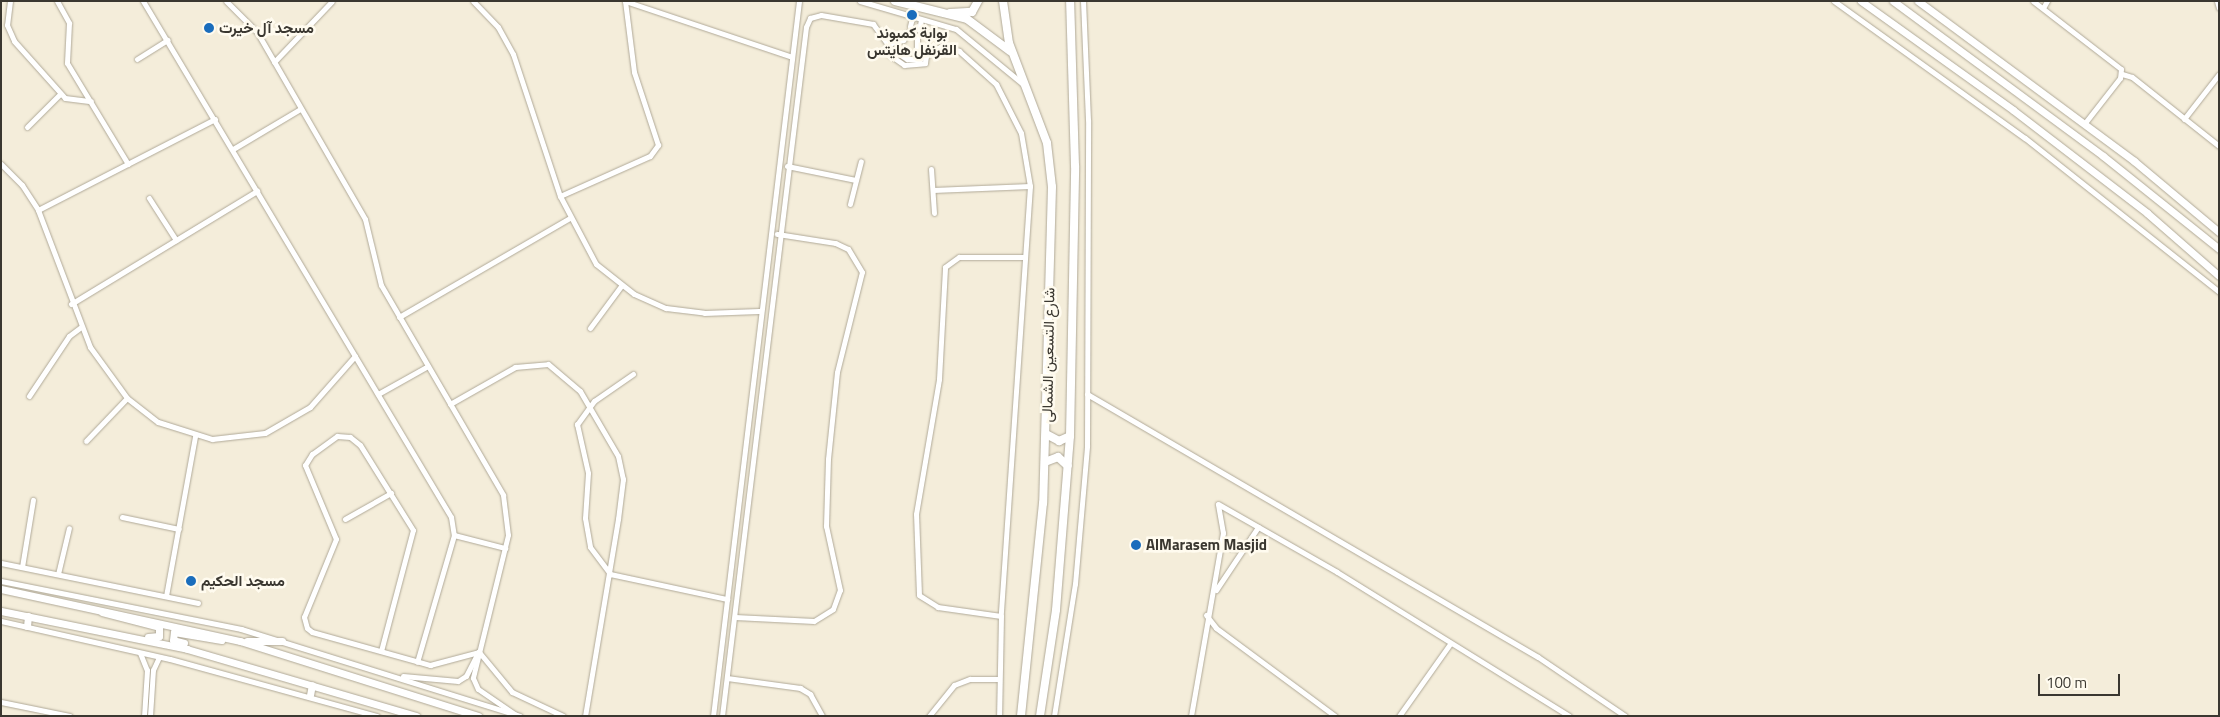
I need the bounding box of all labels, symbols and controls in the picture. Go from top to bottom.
marker: بوابة كمبوند القرنفل هايتس [906,9,918,21]
place label: مسجد آل خيرت [219,19,314,37]
marker: مسجد آل خيرت [203,22,215,34]
place label: بوابة كمبوند القرنفل هايتس [867,23,957,58]
street label: شارع التسعين الشمالى [1038,287,1058,423]
place label: AlMarasem Masjid [1146,536,1267,554]
marker: AlMarasem Masjid [1130,539,1142,551]
place label: مسجد الحكيم [201,572,285,590]
marker: مسجد الحكيم [185,575,197,587]
scale bar [2040,664,2122,696]
text: 100 m [2046,671,2087,694]

